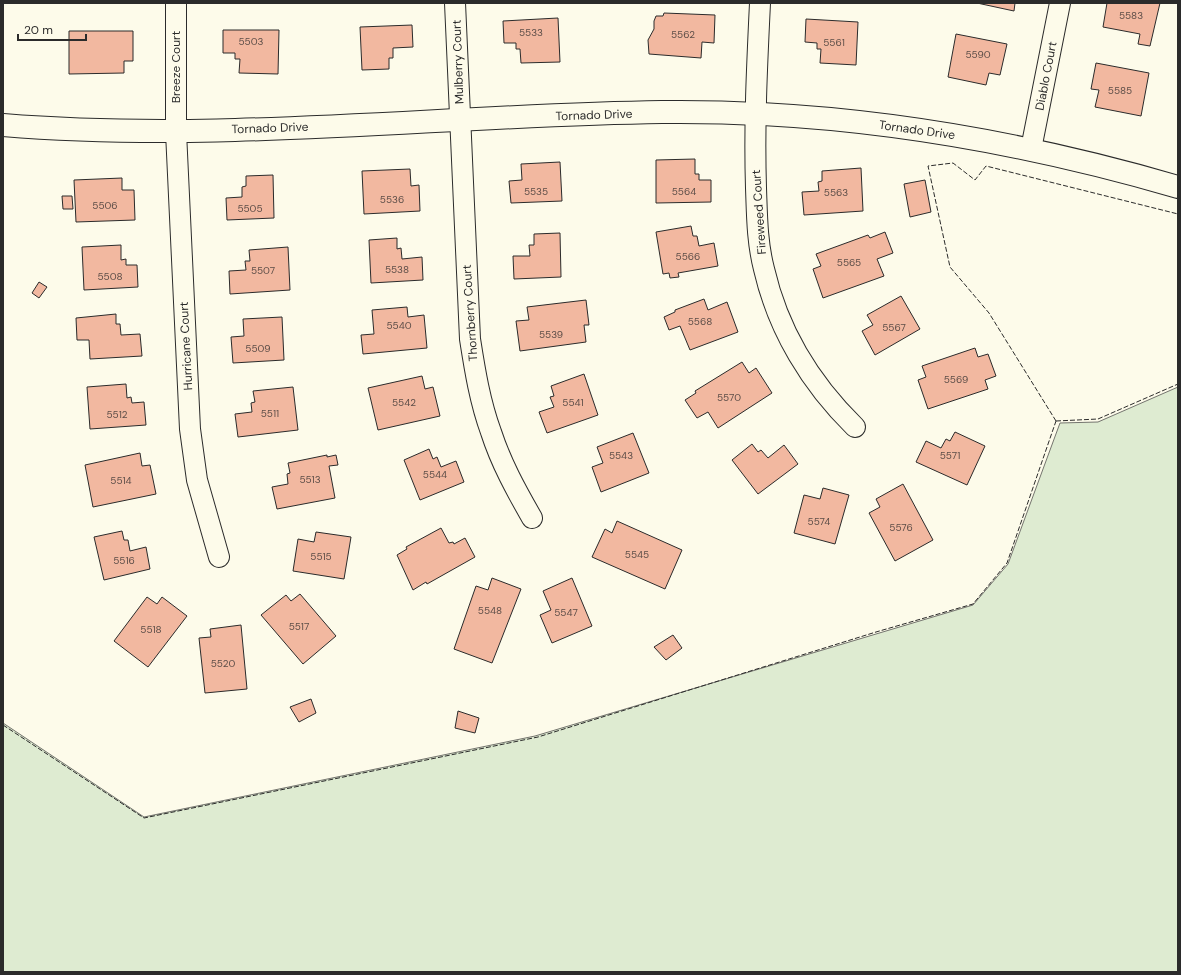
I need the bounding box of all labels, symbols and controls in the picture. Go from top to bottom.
house number: 5583 [1119,9,1143,22]
scale bar [18,16,86,42]
street label: Mulberry Court [449,19,467,104]
text: 20 m [24,22,53,38]
house number: 5533 [519,26,543,39]
house number: 5562 [671,28,695,41]
street label: Breeze Court [168,31,184,103]
house number: 5503 [239,35,264,48]
house number: 5561 [823,36,845,49]
street label: Diablo Court [1031,40,1061,112]
house number: 5590 [965,48,991,61]
house number: 5585 [1108,84,1132,97]
street label: Tornado Drive [555,106,633,124]
street label: Tornado Drive [878,117,956,143]
street label: Tornado Drive [231,119,309,137]
street label: Fireweed Court [748,169,770,255]
house number: 5535 [524,185,548,198]
house number: 5564 [672,185,696,198]
house number: 5563 [824,186,848,199]
house number: 5536 [380,193,404,206]
house number: 5506 [92,199,118,212]
house number: 5505 [237,202,263,215]
house number: 5566 [676,250,700,263]
house number: 5565 [837,256,861,269]
house number: 5538 [385,263,409,276]
house number: 5507 [251,264,275,277]
street label: Thornberry Court [459,264,481,362]
house number: 5508 [97,270,123,283]
street label: Hurricane Court [176,301,196,391]
house number: 5568 [688,315,712,328]
house number: 5540 [386,319,412,332]
house number: 5567 [882,321,906,334]
house number: 5539 [539,328,563,341]
house number: 5509 [245,342,271,355]
house number: 5569 [944,373,968,386]
house number: 5570 [717,391,741,404]
house number: 5542 [392,396,416,409]
house number: 5541 [562,396,584,409]
house number: 5511 [261,407,279,420]
house number: 5512 [106,408,128,421]
house number: 5543 [609,449,633,462]
house number: 5571 [940,449,960,462]
house number: 5544 [423,468,447,481]
house number: 5513 [299,473,321,486]
house number: 5514 [110,474,132,487]
house number: 5574 [808,515,830,528]
house number: 5576 [889,521,913,534]
house number: 5545 [625,548,649,561]
house number: 5515 [310,550,332,563]
house number: 5516 [113,554,135,567]
house number: 5548 [478,604,502,617]
house number: 5547 [554,606,578,619]
house number: 5517 [289,620,309,633]
house number: 5518 [140,623,162,636]
house number: 5520 [211,657,235,670]

